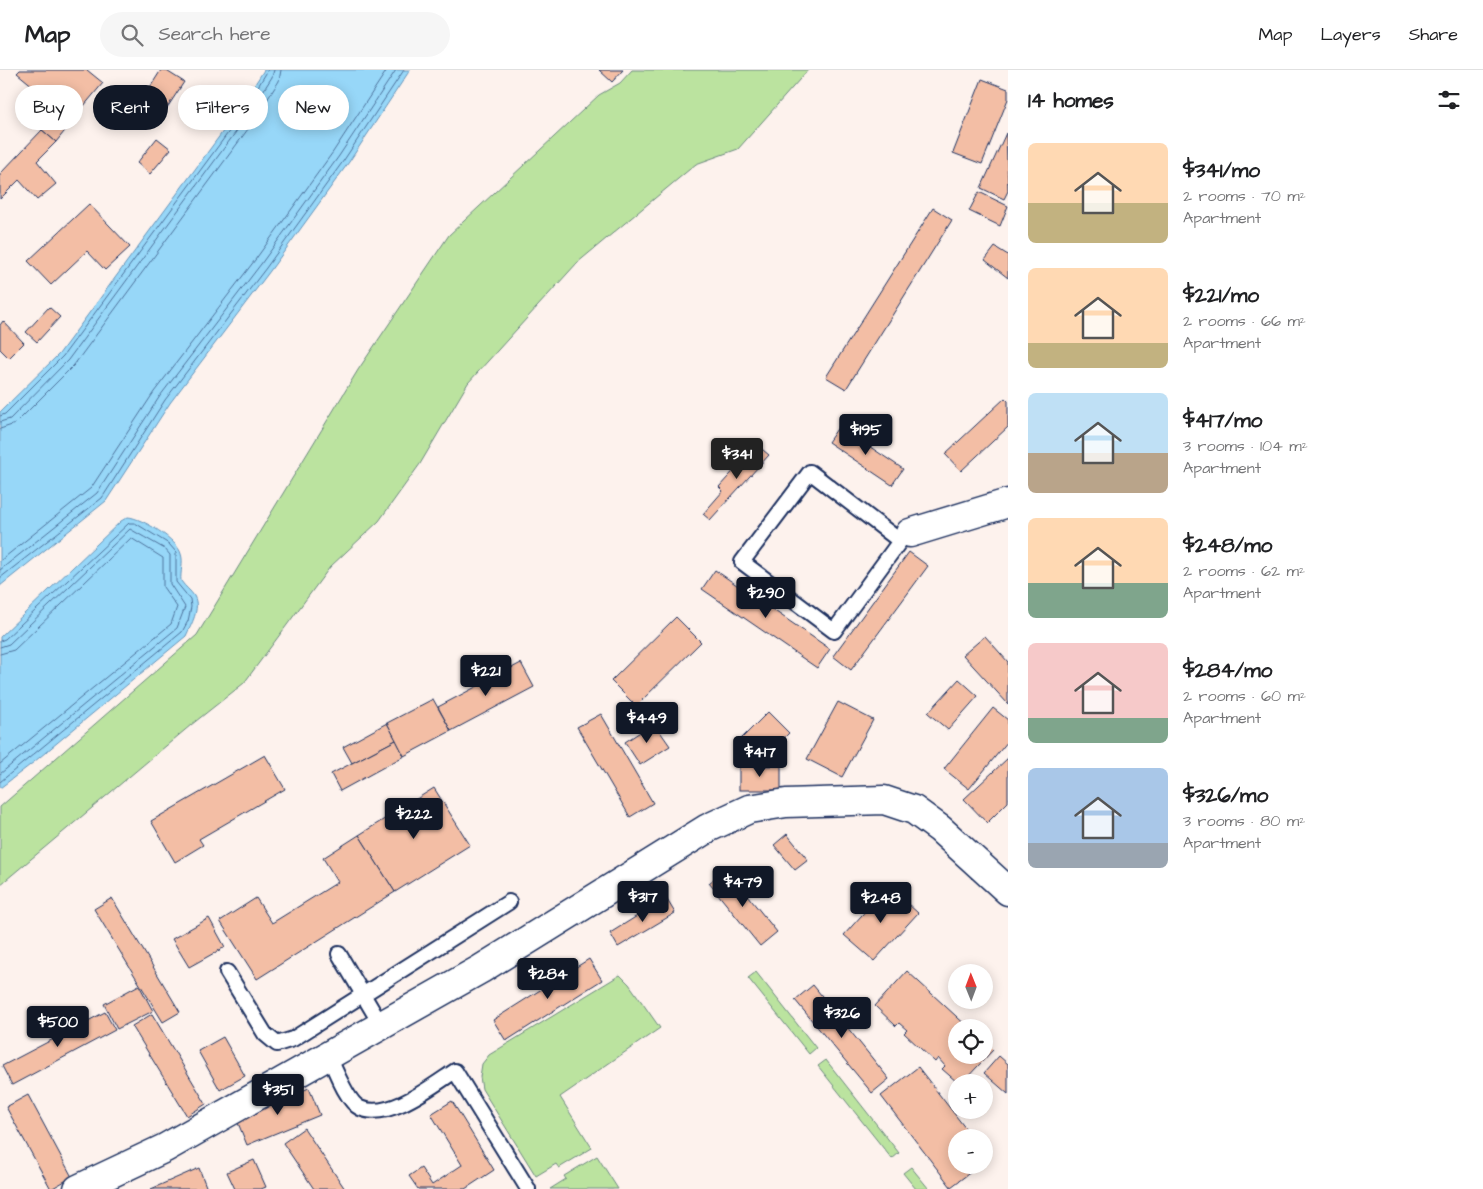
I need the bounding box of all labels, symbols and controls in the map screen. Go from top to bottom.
search box [100,12,450,57]
text: Map [25,18,70,52]
icon: search [118,21,146,49]
text: Search here [158,21,271,48]
text: Map [1258,22,1292,47]
text: Layers [1320,22,1381,47]
text: Share [1409,22,1458,47]
chip: Buy [15,85,83,130]
chip: Rent [93,85,168,130]
chip: Filters [178,85,268,130]
chip: New [278,85,349,130]
text: 14 homes [1028,86,1114,115]
icon: filters [1435,86,1463,114]
text: $341/mo [1183,156,1260,185]
icon: home [1068,163,1128,223]
text: 2 rooms · 70 m² [1183,185,1306,207]
text: Apartment [1183,207,1261,229]
text: $221/mo [1183,281,1259,310]
icon: home [1068,288,1128,348]
text: 2 rooms · 66 m² [1183,310,1306,332]
text: Apartment [1183,332,1261,354]
text: $417/mo [1183,406,1262,435]
icon: home [1068,413,1128,473]
pin: $195 [836,414,896,456]
text: $195 [850,419,882,441]
text: 3 rooms · 104 m² [1183,435,1308,457]
pin: $341 [707,438,767,480]
text: $341 [722,443,752,465]
text: Apartment [1183,457,1261,479]
text: $248/mo [1183,531,1272,560]
icon: home [1068,538,1128,598]
text: 2 rooms · 62 m² [1183,560,1305,582]
pin: $290 [736,576,796,619]
text: $290 [747,582,785,604]
text: Apartment [1183,582,1261,604]
pin: $221 [456,654,516,697]
text: $284/mo [1183,656,1272,685]
text: $221 [471,660,501,682]
icon: home [1068,663,1128,723]
text: 2 rooms · 60 m² [1183,685,1306,707]
pin: $449 [617,702,677,744]
text: $449 [627,707,667,729]
text: Apartment [1183,707,1261,729]
pin: $417 [730,736,790,778]
text: $417 [744,741,776,763]
text: $326/mo [1183,781,1268,810]
icon: home [1068,788,1128,848]
pin: $222 [384,798,444,840]
text: $222 [396,803,432,825]
text: 3 rooms · 80 m² [1183,810,1305,832]
text: Apartment [1183,832,1261,854]
pin: $479 [713,866,773,908]
text: $479 [724,871,762,893]
pin: $317 [613,880,673,923]
pin: $248 [851,882,911,924]
text: $317 [629,886,657,908]
text: $248 [861,887,901,909]
pin: $284 [518,958,578,1000]
text: $284 [528,963,568,985]
north arrow [948,964,992,1009]
map controls [948,964,993,1174]
pin: $326 [812,996,872,1039]
text: $326 [824,1002,860,1024]
pin: $500 [28,1006,88,1048]
text: $500 [38,1011,78,1033]
button: locate [948,1019,993,1064]
pin: $351 [248,1074,308,1116]
button: + [948,1074,993,1119]
text: $351 [263,1079,293,1101]
button: − [948,1129,993,1174]

